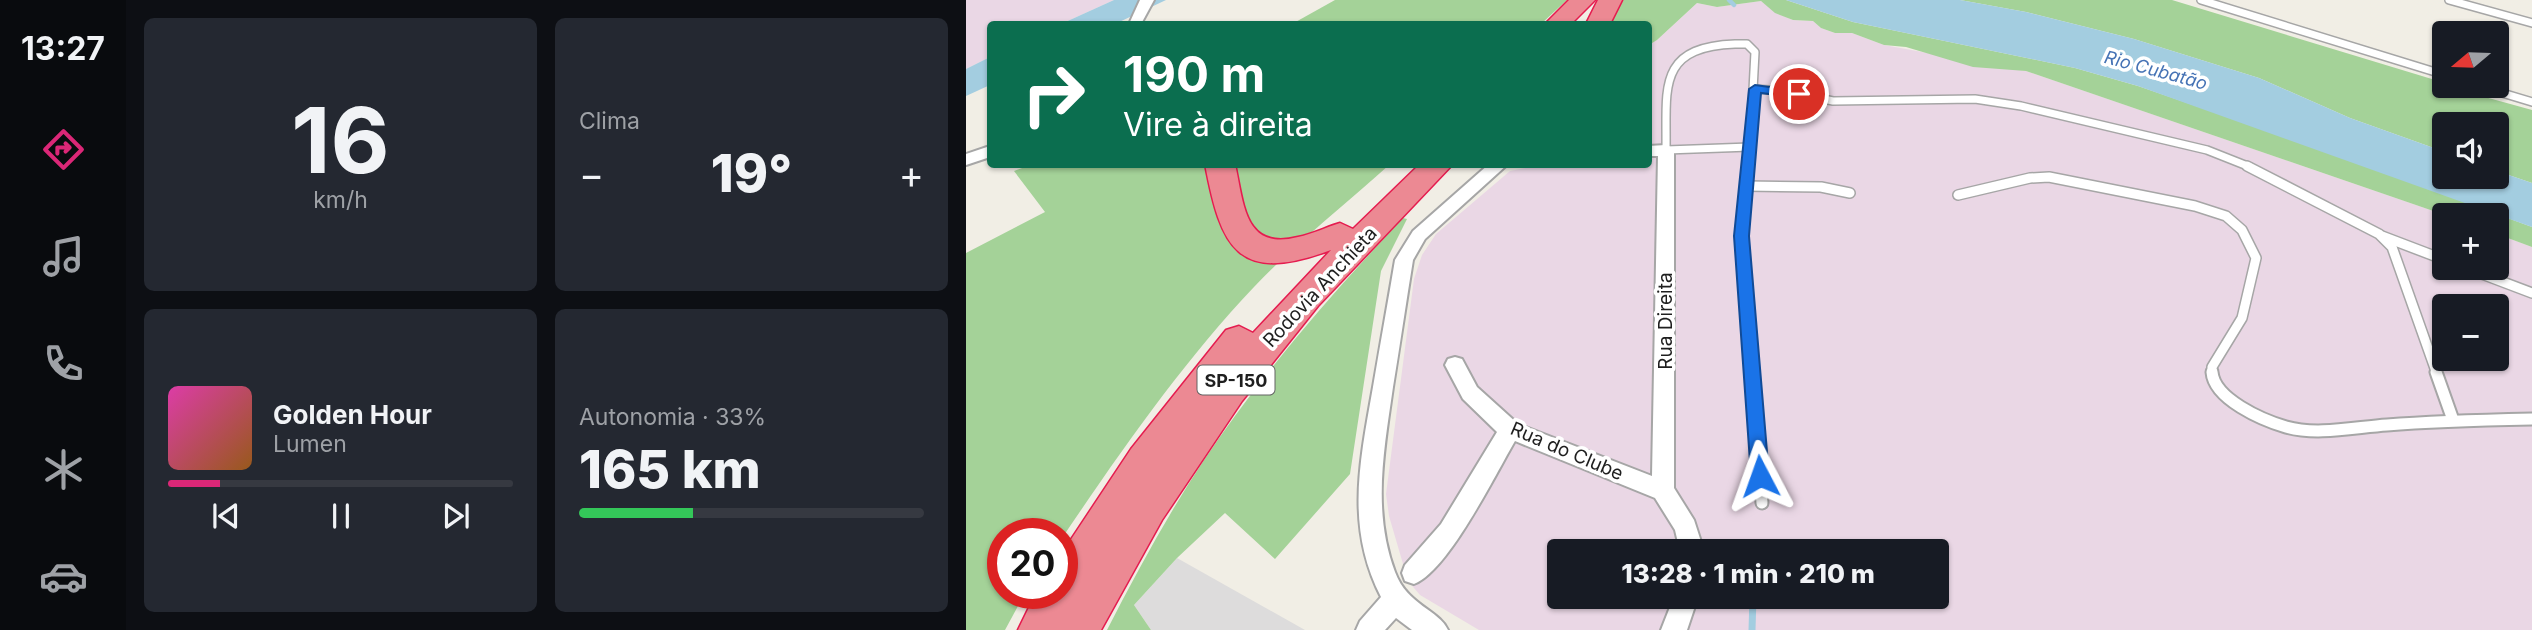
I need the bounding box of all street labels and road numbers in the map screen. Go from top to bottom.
street label: Rodovia Anchieta [1258,222,1382,352]
street label: Rua Direita [1654,272,1677,370]
road number: SP-150 [1198,366,1274,394]
street label: Rua do Clube [1507,417,1627,485]

